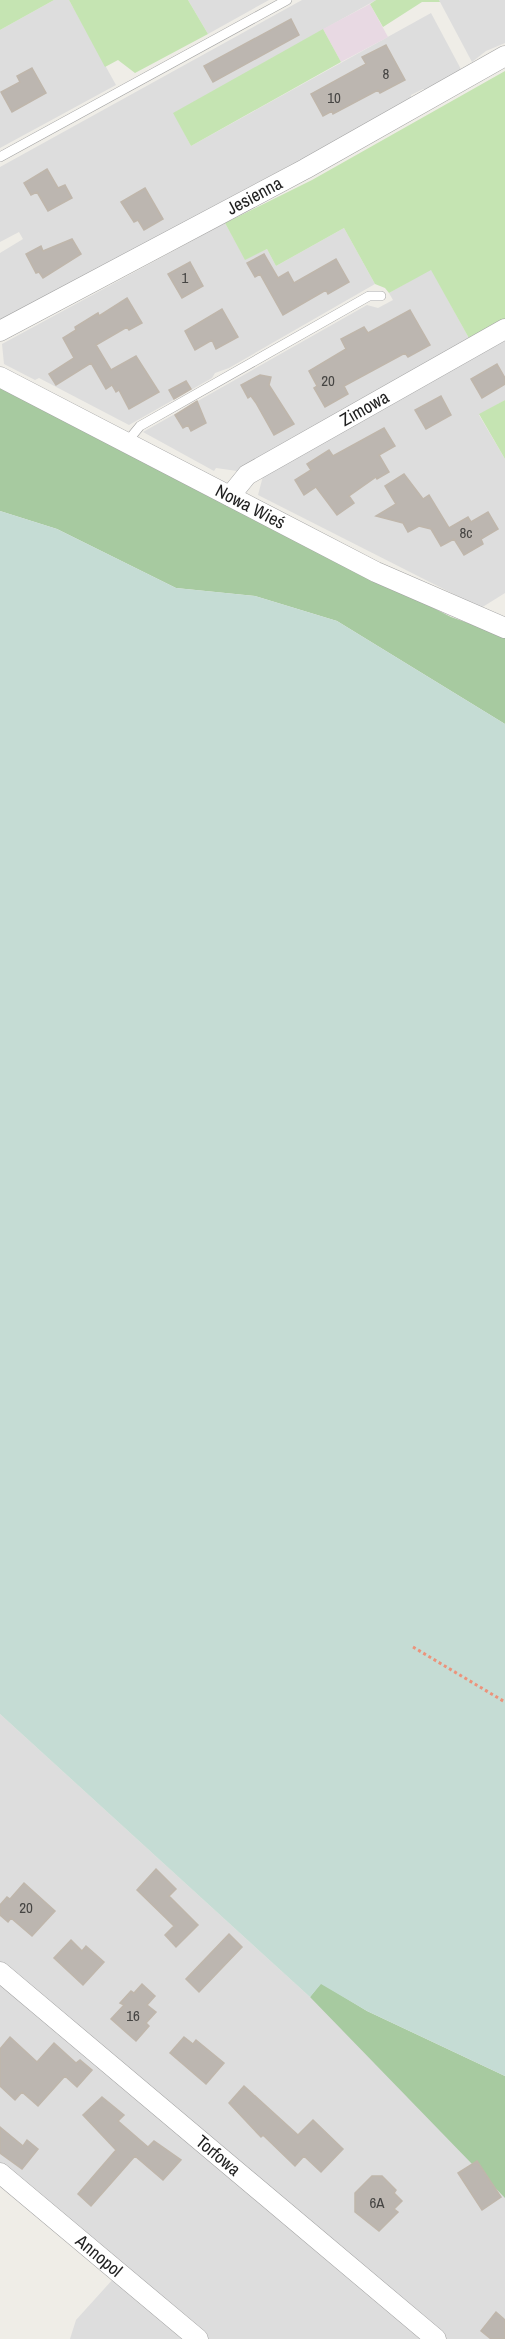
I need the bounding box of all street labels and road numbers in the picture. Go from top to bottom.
street label: Jesienna [222,170,286,221]
street label: Zimowa [335,384,393,432]
street label: Nowa Wieś [211,478,290,535]
street label: Torfowa [191,2129,246,2181]
street label: Annopol [70,2228,128,2282]

